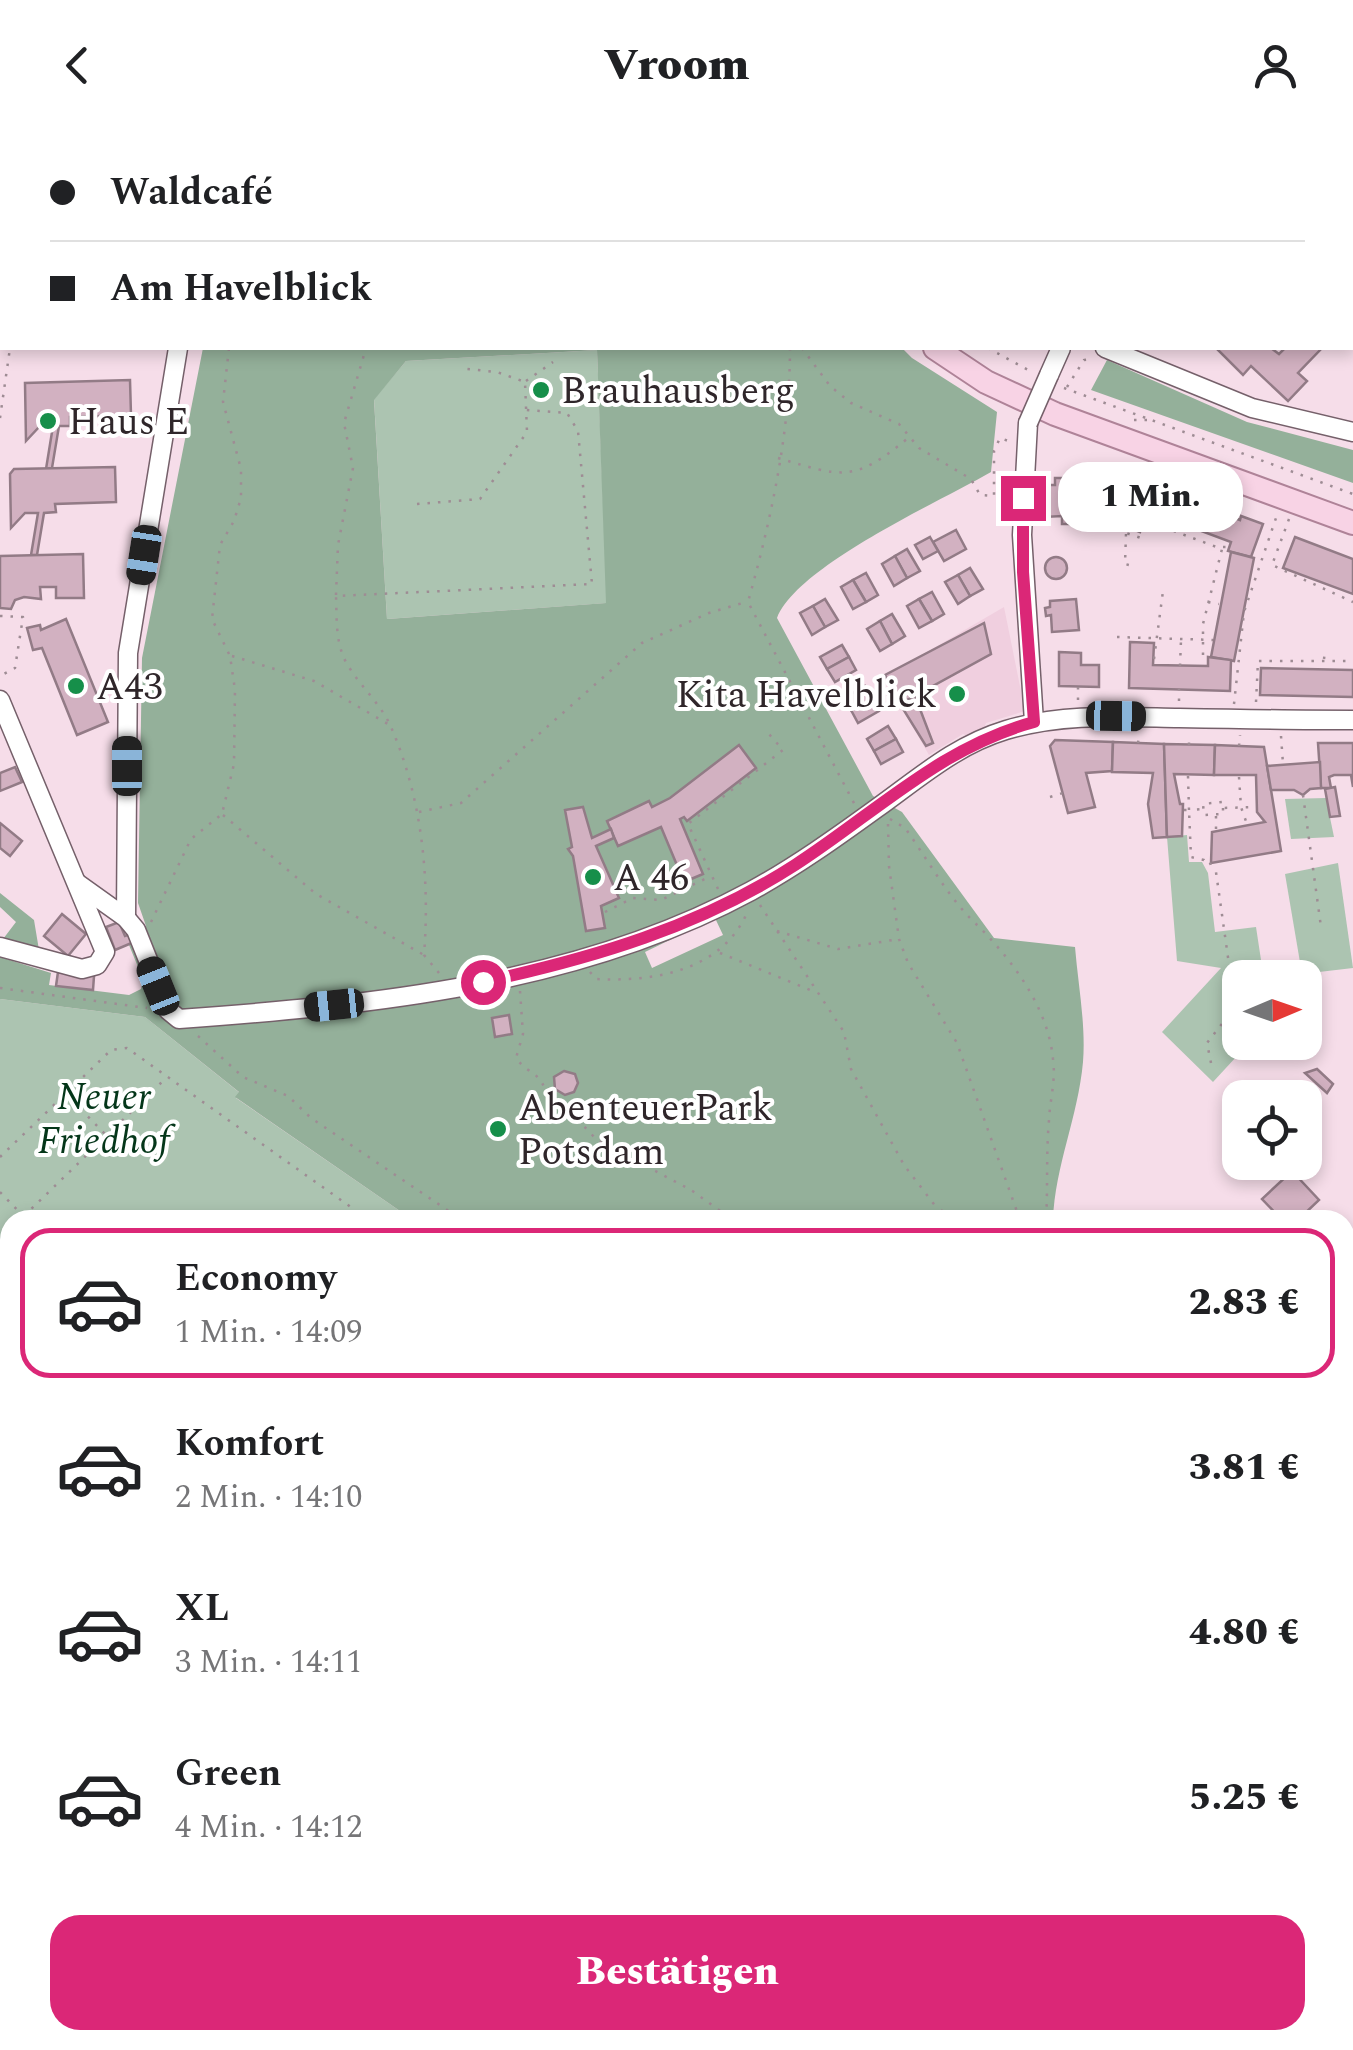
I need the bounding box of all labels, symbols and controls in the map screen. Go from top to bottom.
text: Vroom [603,31,750,100]
icon: back [50,38,105,93]
icon: person [1248,38,1303,93]
text: Waldcafé [110,164,273,222]
text: Am Havelblick [110,260,372,318]
place label: Brauhausberg [561,363,795,421]
marker: Brauhausberg [530,379,552,401]
place label: Haus E [68,394,189,452]
marker: Haus E [37,410,59,432]
callout: 1 Min. [1058,463,1243,533]
text: 1 Min. [1100,472,1201,521]
route end [1001,476,1046,521]
car [124,523,164,587]
place label: A43 [96,659,163,717]
place label: Kita Havelblick [676,667,937,725]
marker: A43 [65,675,87,697]
marker: Kita Havelblick [946,683,968,705]
car [1086,700,1146,732]
car [112,736,142,796]
place label: A 46 [613,850,689,908]
marker: A 46 [582,866,604,888]
car [133,953,183,1019]
route start [461,960,506,1005]
north arrow [1222,960,1322,1060]
map controls [1222,960,1322,1180]
car [303,987,365,1023]
park label: Neuer Friedhof [38,1069,176,1171]
place label: AbenteuerPark Potsdam [518,1080,773,1182]
button: locate [1222,1080,1322,1180]
marker: AbenteuerPark Potsdam [487,1118,509,1140]
text: Economy [175,1250,336,1308]
icon: car [55,1258,145,1348]
text: 2.83 € [1189,1274,1300,1332]
text: 1 Min. · 14:09 [175,1308,362,1357]
text: Komfort [175,1415,324,1473]
icon: car [55,1423,145,1513]
text: 3.81 € [1189,1439,1300,1497]
text: 2 Min. · 14:10 [175,1473,362,1522]
text: XL [175,1580,229,1638]
icon: car [55,1588,145,1678]
text: 4.80 € [1189,1604,1300,1662]
text: 3 Min. · 14:11 [175,1638,362,1687]
text: Green [175,1745,282,1803]
icon: car [55,1753,145,1843]
text: 5.25 € [1189,1769,1300,1827]
text: 4 Min. · 14:12 [175,1803,362,1852]
button: Bestätigen [50,1915,1305,2030]

